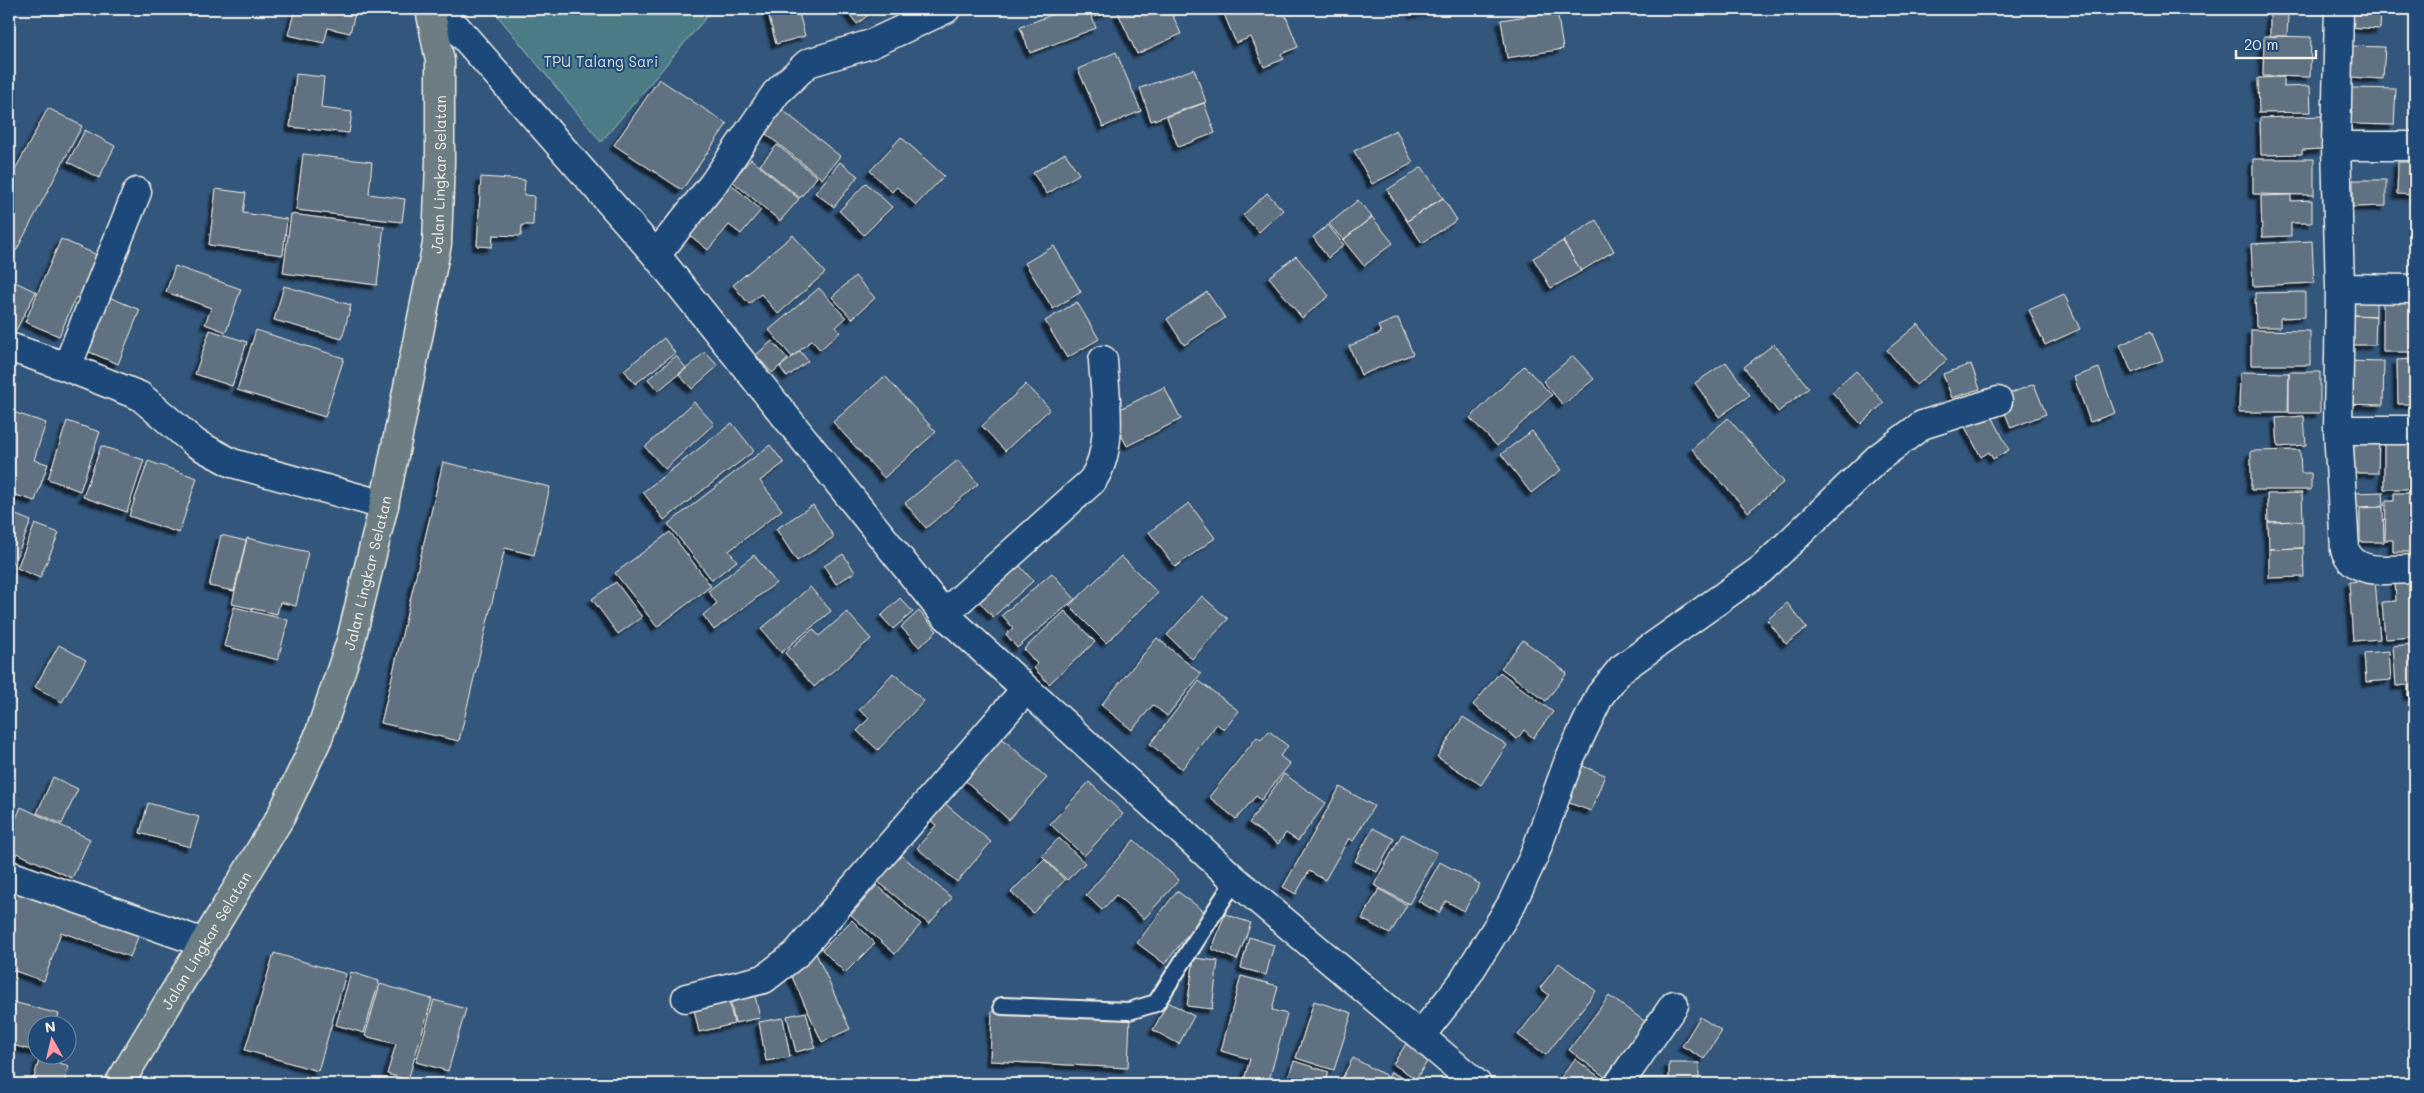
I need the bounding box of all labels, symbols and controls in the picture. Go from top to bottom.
scale bar [2236,28,2316,60]
text: 20 m [2244,34,2278,54]
park label: TPU Talang Sari [544,51,658,71]
street label: Jalan Lingkar Selatan [425,95,450,255]
street label: Jalan Lingkar Selatan [339,494,396,653]
street label: Jalan Lingkar Selatan [156,867,255,1013]
north arrow [28,1016,78,1066]
text: N [44,1016,57,1037]

